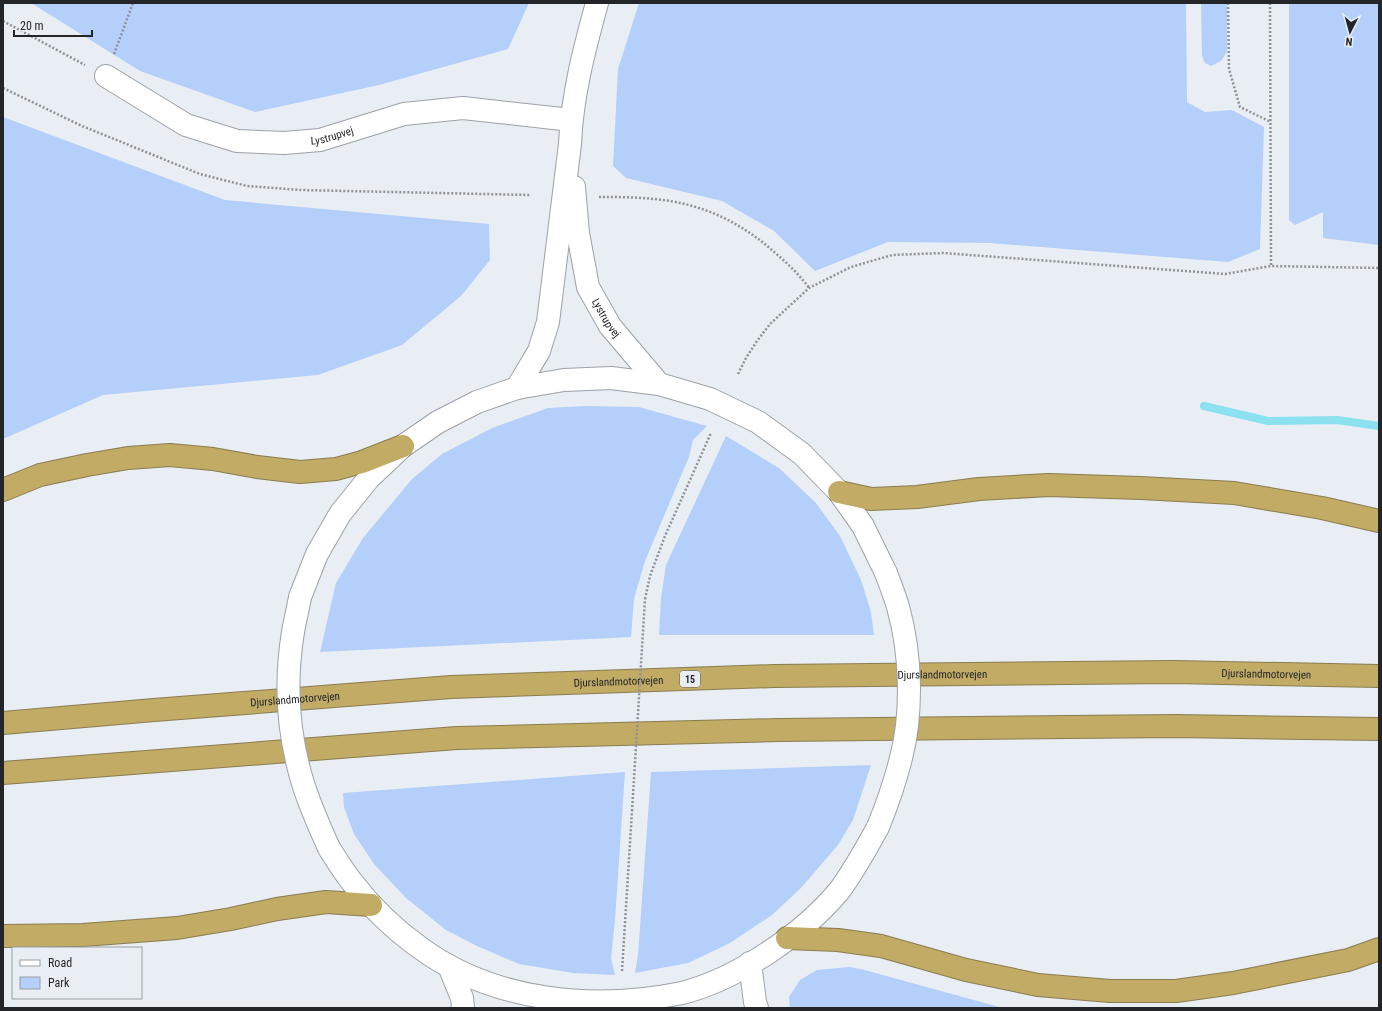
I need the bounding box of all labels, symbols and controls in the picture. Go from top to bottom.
scale bar [14,12,92,38]
north arrow [1330,12,1370,52]
text: 20 m [20,19,44,33]
text: N [1345,35,1353,48]
street label: Lystrupvej [310,124,355,148]
street label: Lystrupvej [589,296,623,340]
street label: Djurslandmotorvejen [1221,667,1311,682]
street label: Djurslandmotorvejen [897,668,987,682]
road number: 15 [680,671,700,687]
street label: Djurslandmotorvejen [573,674,664,690]
street label: Djurslandmotorvejen [250,690,340,710]
legend [12,947,142,999]
text: Road [48,956,72,970]
text: Park [48,976,70,990]

